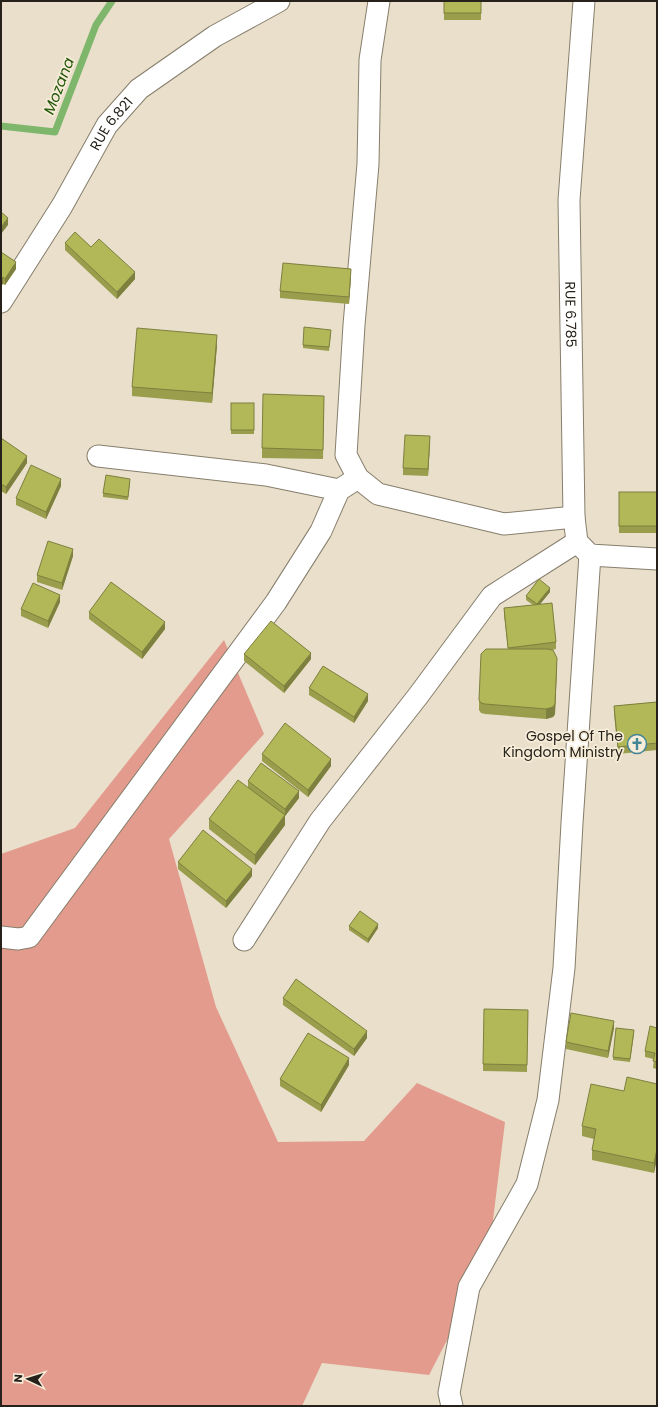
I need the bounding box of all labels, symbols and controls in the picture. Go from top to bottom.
water label: Mozana [38,54,79,117]
street label: RUE 6.821 [85,92,138,154]
street label: RUE 6.785 [560,281,581,348]
place label: Gospel Of The Kingdom Ministry [503,726,623,762]
church icon: Gospel Of The Kingdom Ministry [626,733,648,755]
north arrow [8,1359,48,1399]
text: N [10,1374,26,1383]

